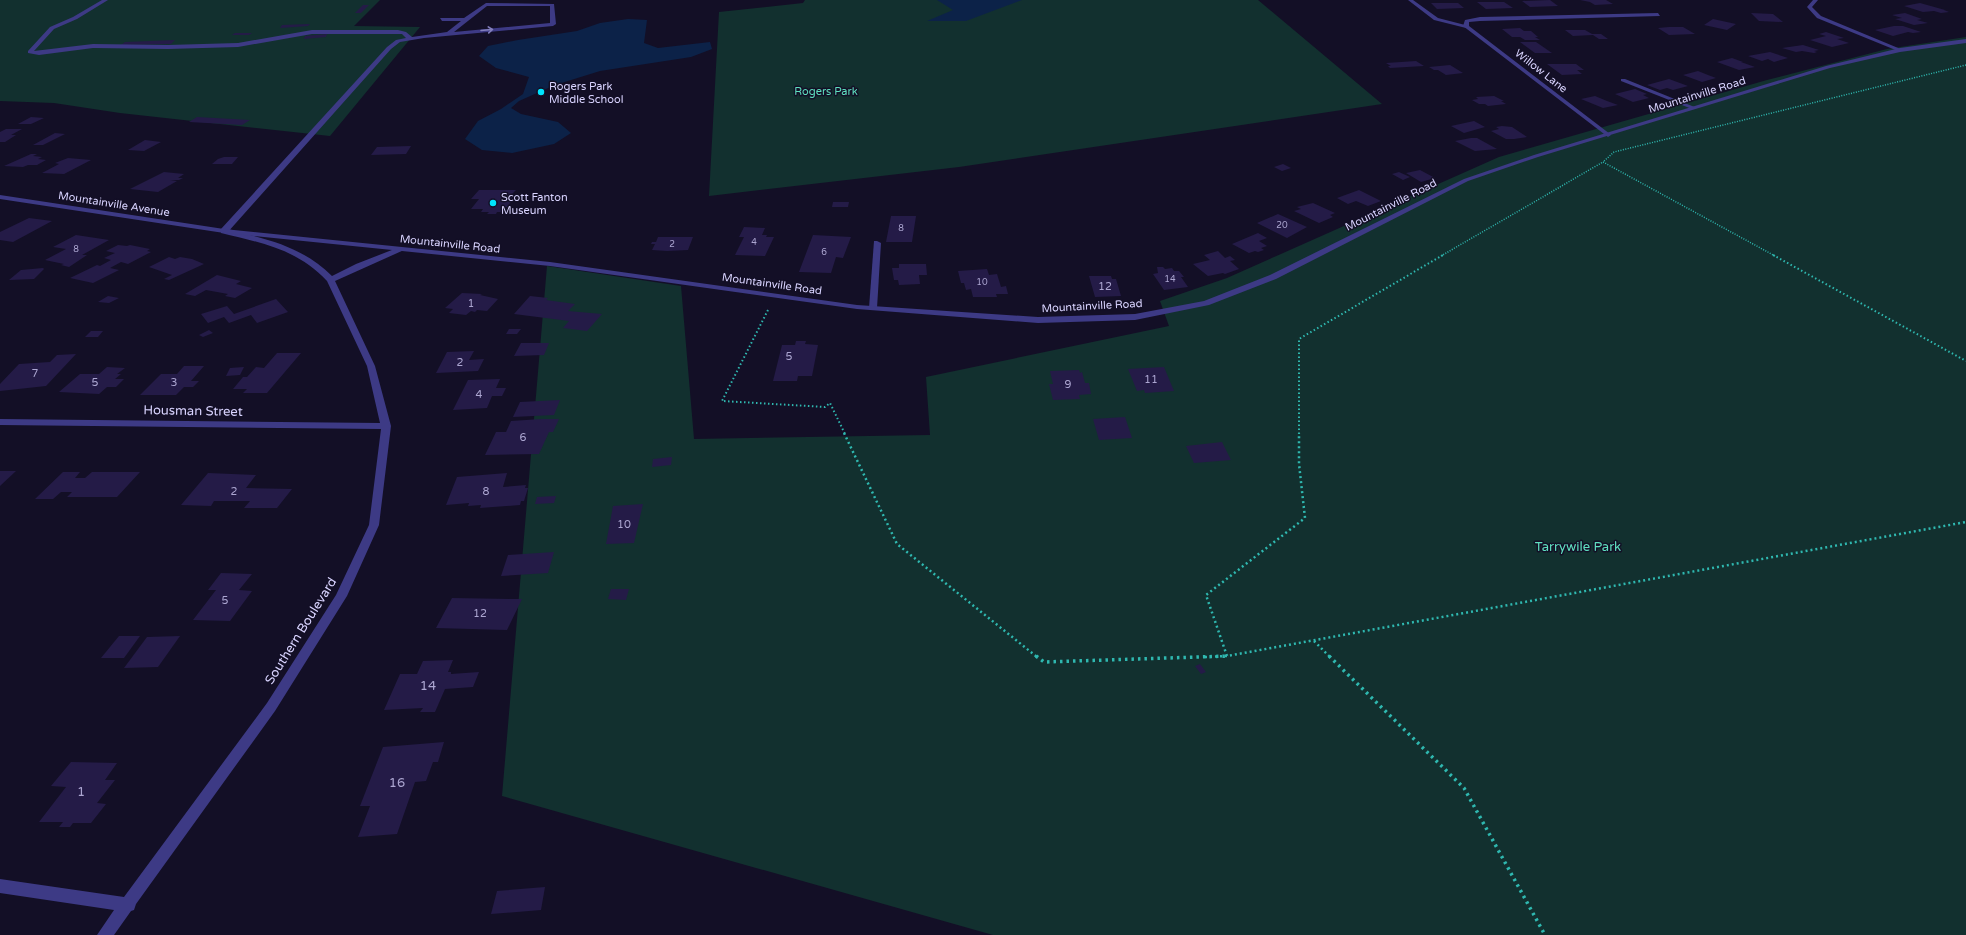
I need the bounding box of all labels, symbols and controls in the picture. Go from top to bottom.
one-way arrow [480,26,493,33]
street label: Willow Lane [1512,47,1570,95]
street label: Mountainville Road [1647,74,1747,116]
place label: Rogers Park Middle School [549,80,623,106]
park label: Rogers Park [794,85,858,98]
marker: Rogers Park Middle School [536,87,546,97]
street label: Mountainville Road [1343,176,1439,234]
street label: Mountainville Avenue [57,189,171,219]
place label: Scott Fanton Museum [501,191,568,217]
marker: Scott Fanton Museum [488,198,498,208]
house number: 20 [1276,220,1288,231]
house number: 8 [898,223,904,234]
street label: Mountainville Road [399,232,501,256]
house number: 4 [751,237,757,248]
house number: 2 [669,239,675,250]
house number: 8 [73,244,79,255]
house number: 6 [821,247,827,258]
street label: Mountainville Road [721,271,823,297]
house number: 14 [1164,274,1176,285]
house number: 10 [976,277,988,288]
house number: 12 [1098,280,1112,293]
house number: 1 [468,297,474,310]
street label: Mountainville Road [1041,297,1143,315]
house number: 5 [786,350,793,363]
house number: 2 [457,356,464,369]
house number: 7 [32,367,39,380]
house number: 11 [1144,373,1158,386]
house number: 5 [92,376,99,389]
house number: 3 [171,376,178,389]
house number: 9 [1065,378,1072,391]
house number: 4 [476,388,483,401]
street label: Housman Street [143,402,243,420]
house number: 6 [520,431,527,444]
house number: 2 [231,485,238,498]
house number: 8 [483,485,490,498]
house number: 10 [617,518,631,531]
park label: Tarrywile Park [1535,539,1621,555]
street label: Southern Boulevard [262,575,340,687]
house number: 5 [222,594,229,607]
house number: 12 [473,607,487,620]
house number: 14 [420,678,436,694]
house number: 16 [389,775,405,791]
house number: 1 [77,784,85,800]

